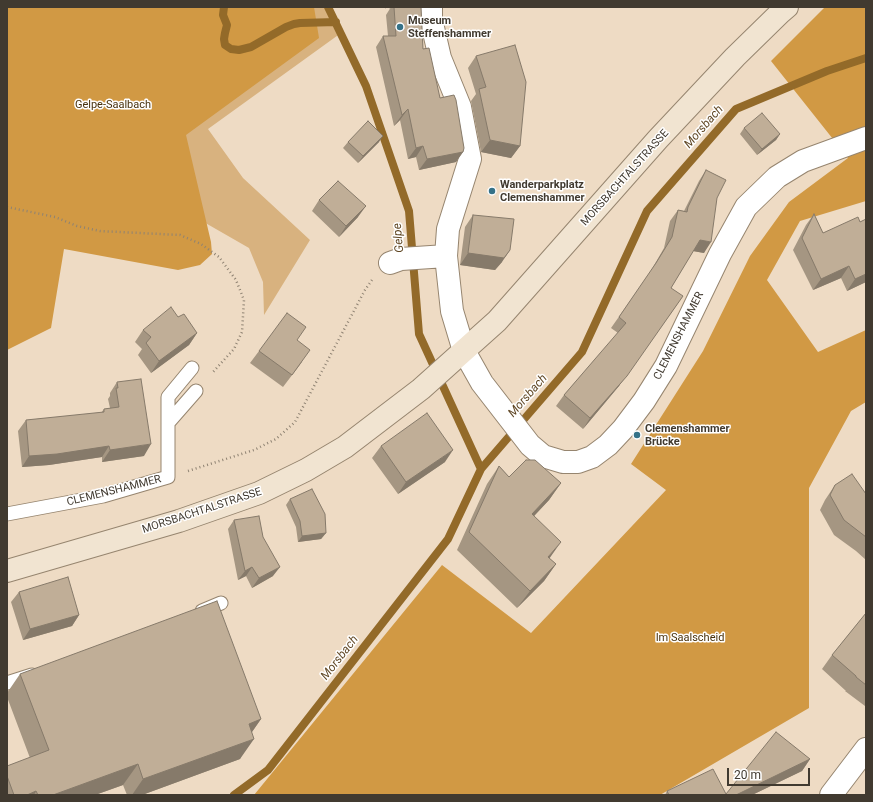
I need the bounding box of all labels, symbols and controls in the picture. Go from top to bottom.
place label: Museum Steffenshammer [408,14,491,40]
marker: Museum Steffenshammer [395,22,405,32]
park label: Gelpe-Saalbach [75,98,151,112]
water label: Morsbach [681,103,727,151]
street label: MORSBACHTALSTRASSE [578,127,672,229]
place label: Wanderparkplatz Clemenshammer [500,178,584,204]
marker: Wanderparkplatz Clemenshammer [487,186,497,196]
water label: Gelpe [391,223,407,253]
street label: CLEMENSHAMMER [651,290,707,382]
water label: Morsbach [505,372,551,420]
place label: Clemenshammer Brücke [645,422,729,448]
marker: Clemenshammer Brücke [632,430,642,440]
street label: CLEMENSHAMMER [65,473,163,509]
street label: MORSBACHTALSTRASSE [141,485,263,537]
park label: Im Saalscheid [656,631,724,645]
water label: Morsbach [318,633,362,683]
scale bar [729,760,812,786]
text: 20 m [734,768,761,782]

